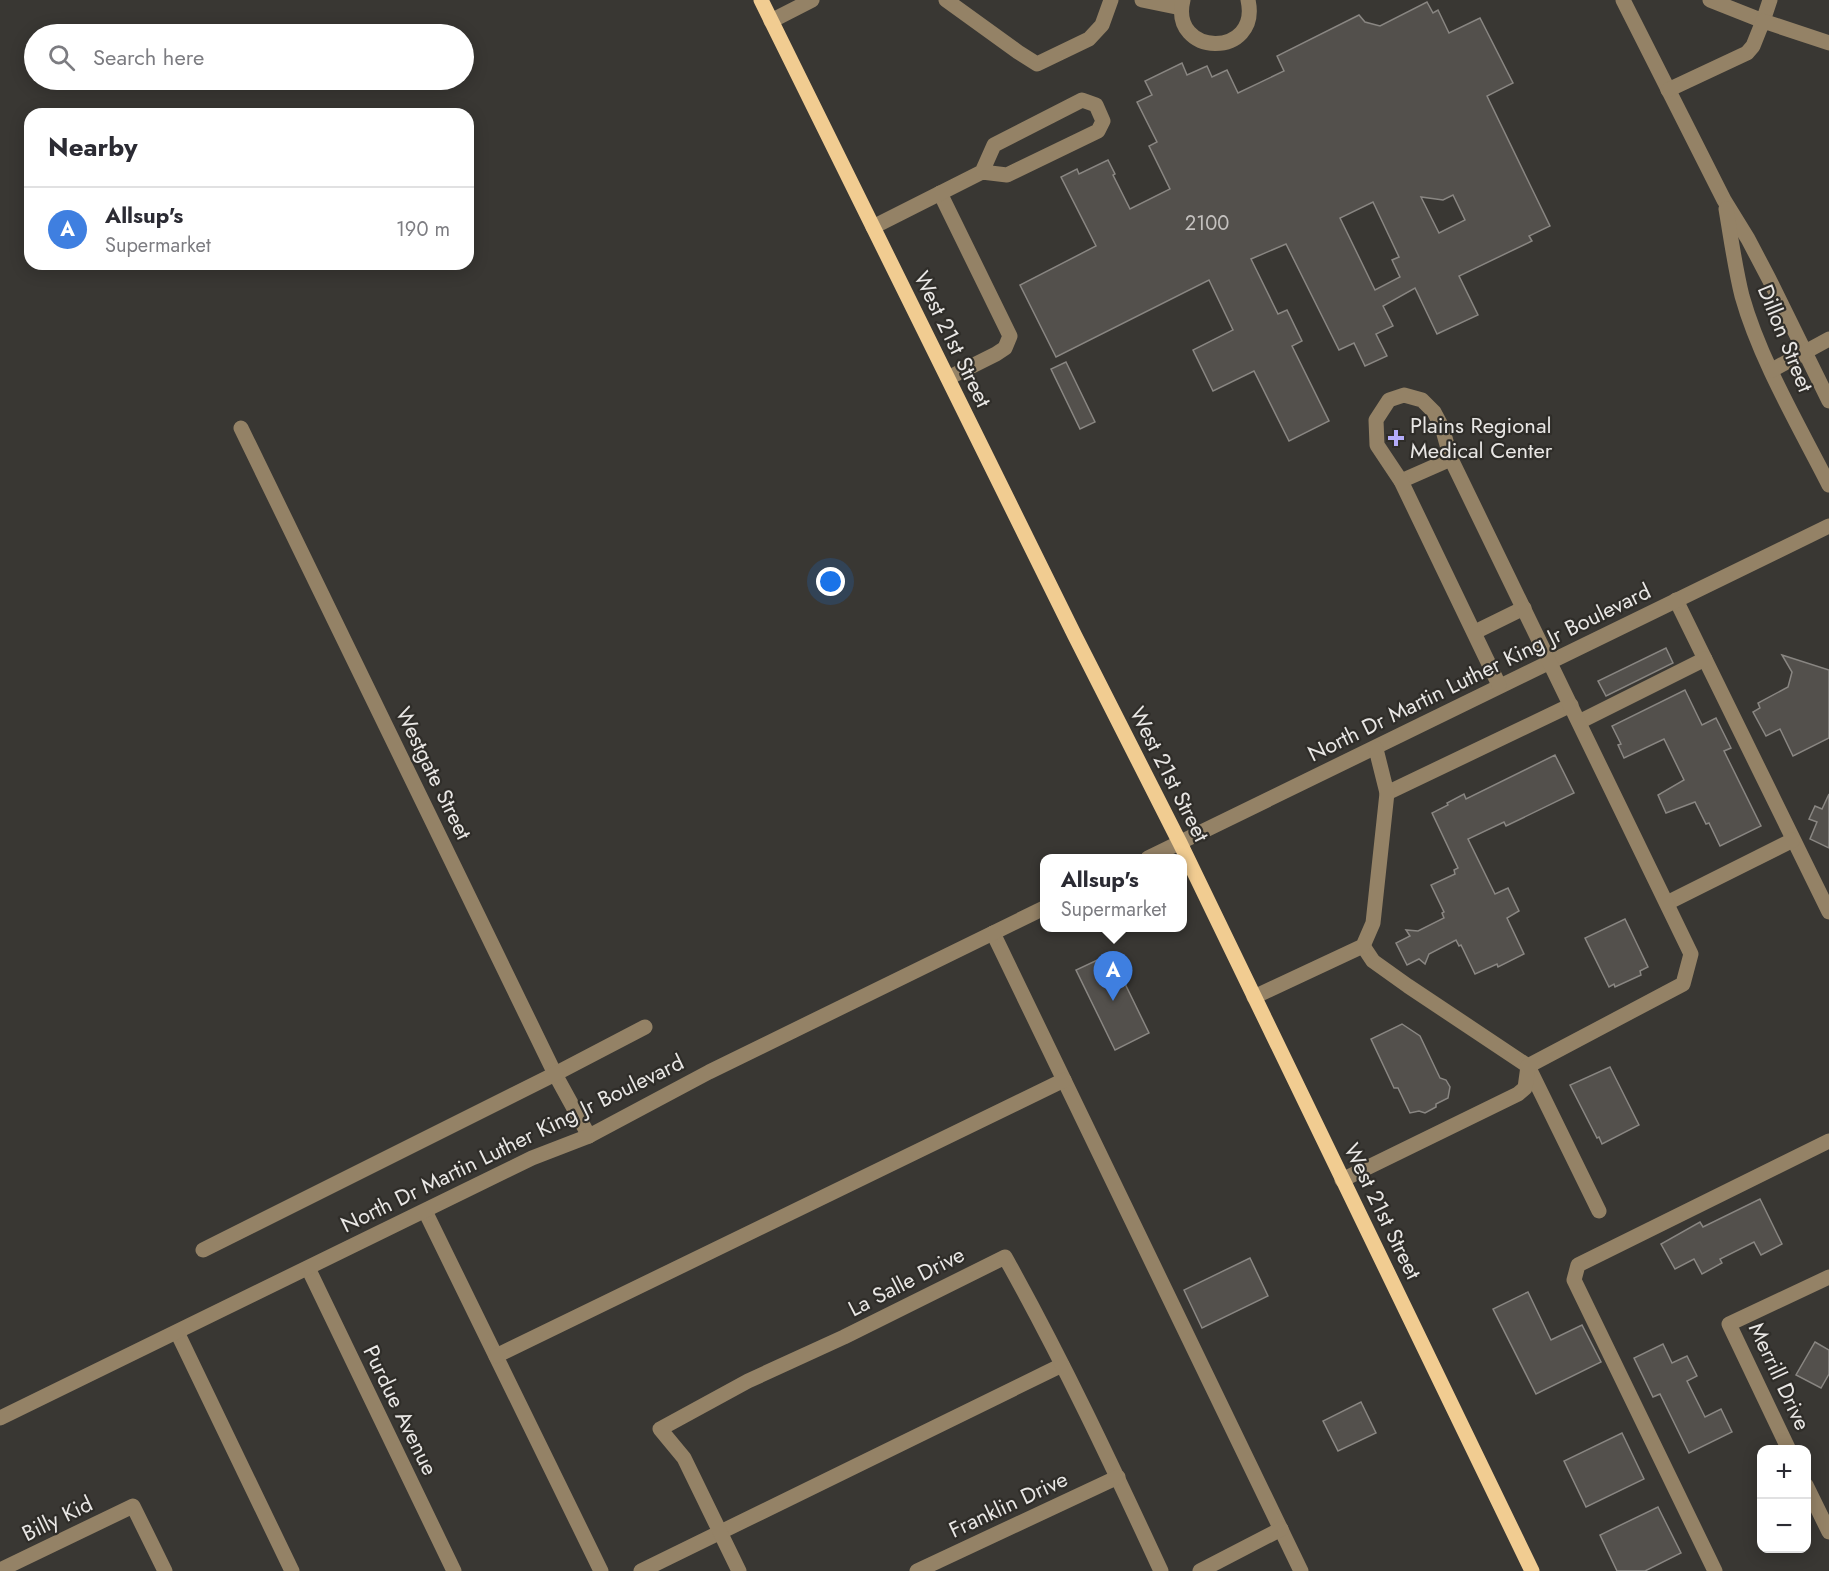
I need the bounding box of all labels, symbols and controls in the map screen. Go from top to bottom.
search box [24,24,474,90]
icon: search [45,41,78,74]
text: Search here [93,41,204,73]
text: Nearby [48,128,137,166]
text: Allsup's [105,199,183,231]
house number: 2100 [1185,209,1229,238]
text: A [60,215,75,244]
text: 190 m [396,215,450,244]
text: Supermarket [105,231,211,260]
street label: West 21st Street [906,266,1000,413]
street label: Dillon Street [1750,279,1822,397]
place label: Plains Regional Medical Center [1410,409,1553,466]
marker: Plains Regional Medical Center [1387,429,1405,447]
your location [816,567,845,596]
street label: North Dr Martin Luther King Jr Boulevard [1302,575,1656,769]
street label: Westgate Street [388,701,480,846]
street label: West 21st Street [1122,701,1218,848]
popup [1040,854,1187,932]
text: Allsup's [1061,863,1139,895]
text: Supermarket [1061,895,1166,924]
pin: A [1094,952,1132,1001]
street label: North Dr Martin Luther King Jr Boulevard [335,1046,689,1240]
street label: West 21st Street [1336,1138,1430,1285]
street label: La Salle Drive [842,1238,970,1324]
street label: Merrill Drive [1741,1317,1819,1435]
street label: Purdue Avenue [356,1340,446,1480]
map controls [1757,1445,1811,1553]
button: + [1757,1445,1811,1499]
street label: Franklin Drive [943,1463,1073,1545]
street label: Billy Kid [16,1487,98,1549]
button: − [1757,1499,1811,1553]

